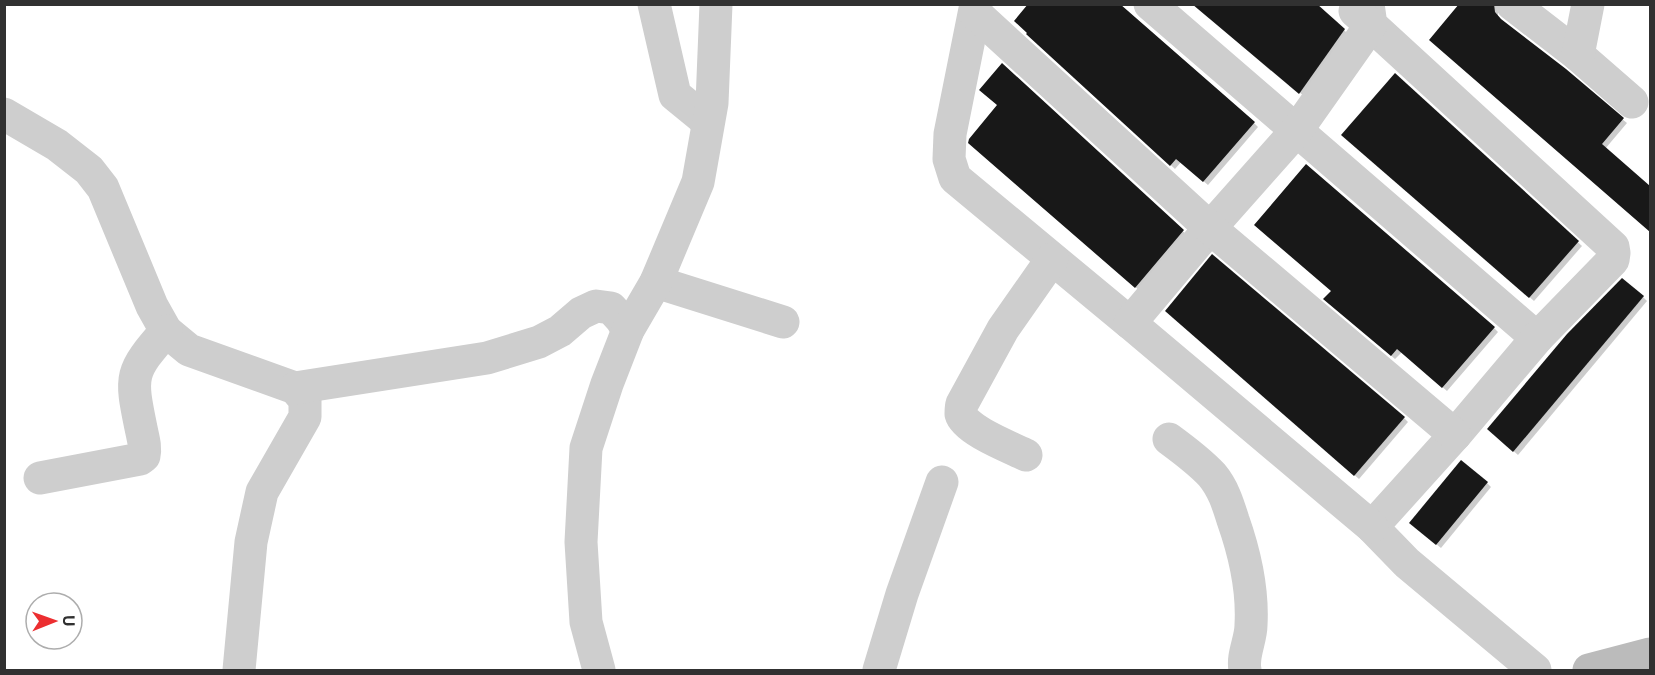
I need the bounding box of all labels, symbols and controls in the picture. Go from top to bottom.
north arrow [24,591,84,651]
text: U [59,615,78,627]

